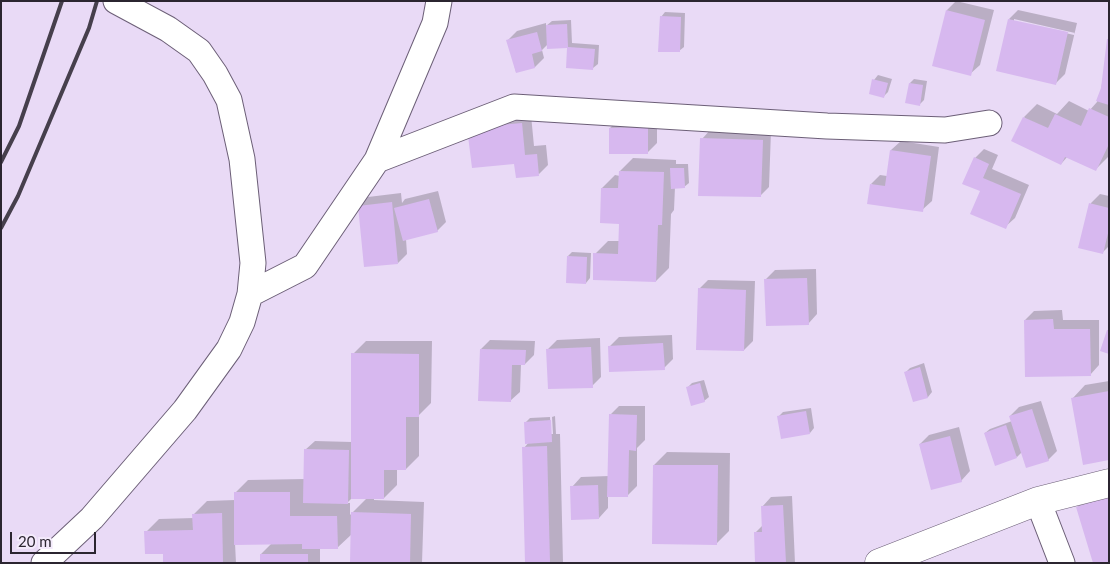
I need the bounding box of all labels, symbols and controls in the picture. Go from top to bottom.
scale bar [12,522,99,554]
text: 20 m [18,532,52,550]

